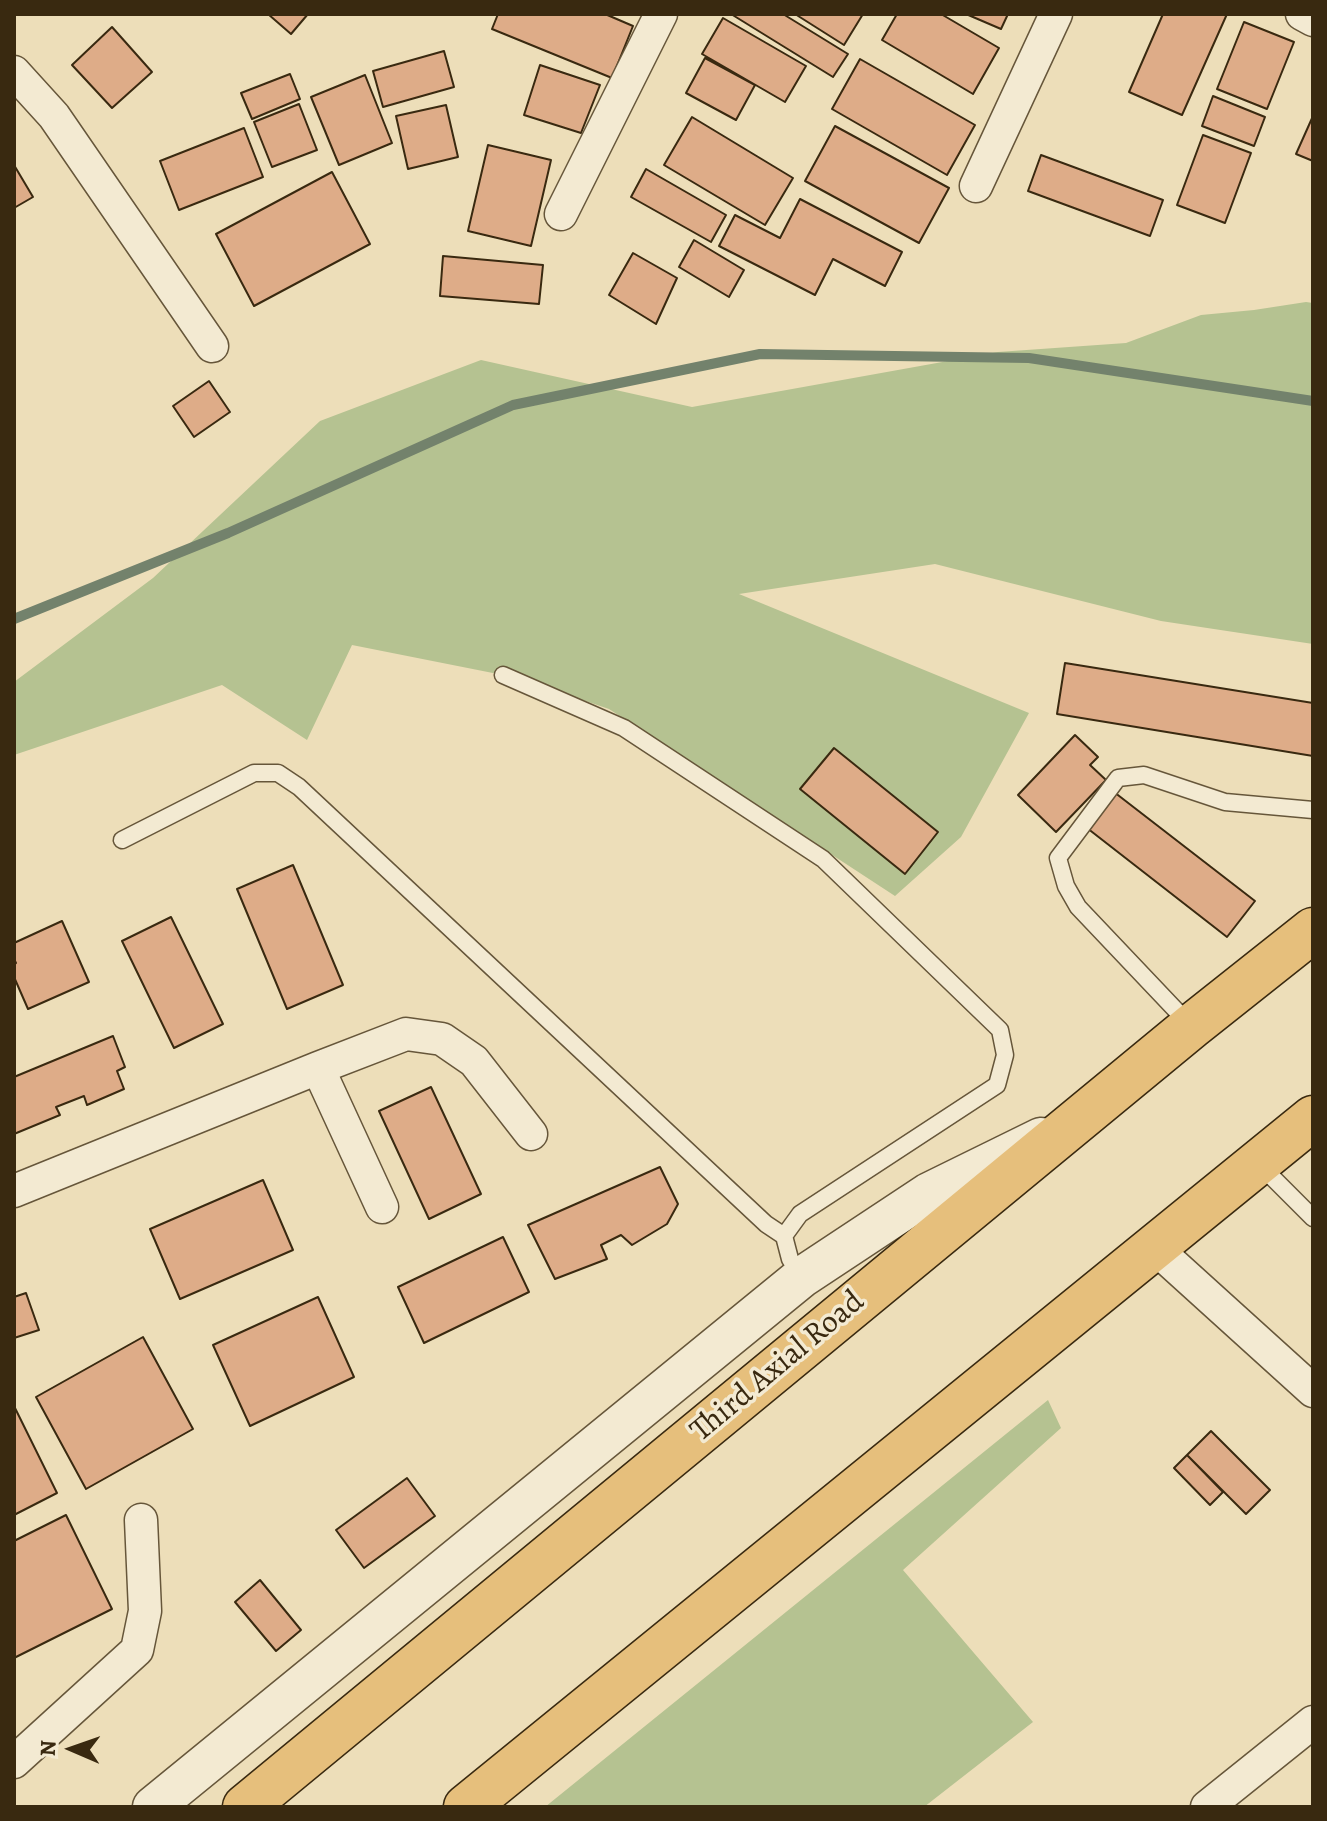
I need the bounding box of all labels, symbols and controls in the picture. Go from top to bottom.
street label: Third Axial Road [683,1283,873,1451]
north arrow [32,1709,112,1789]
text: N [33,1740,63,1757]

